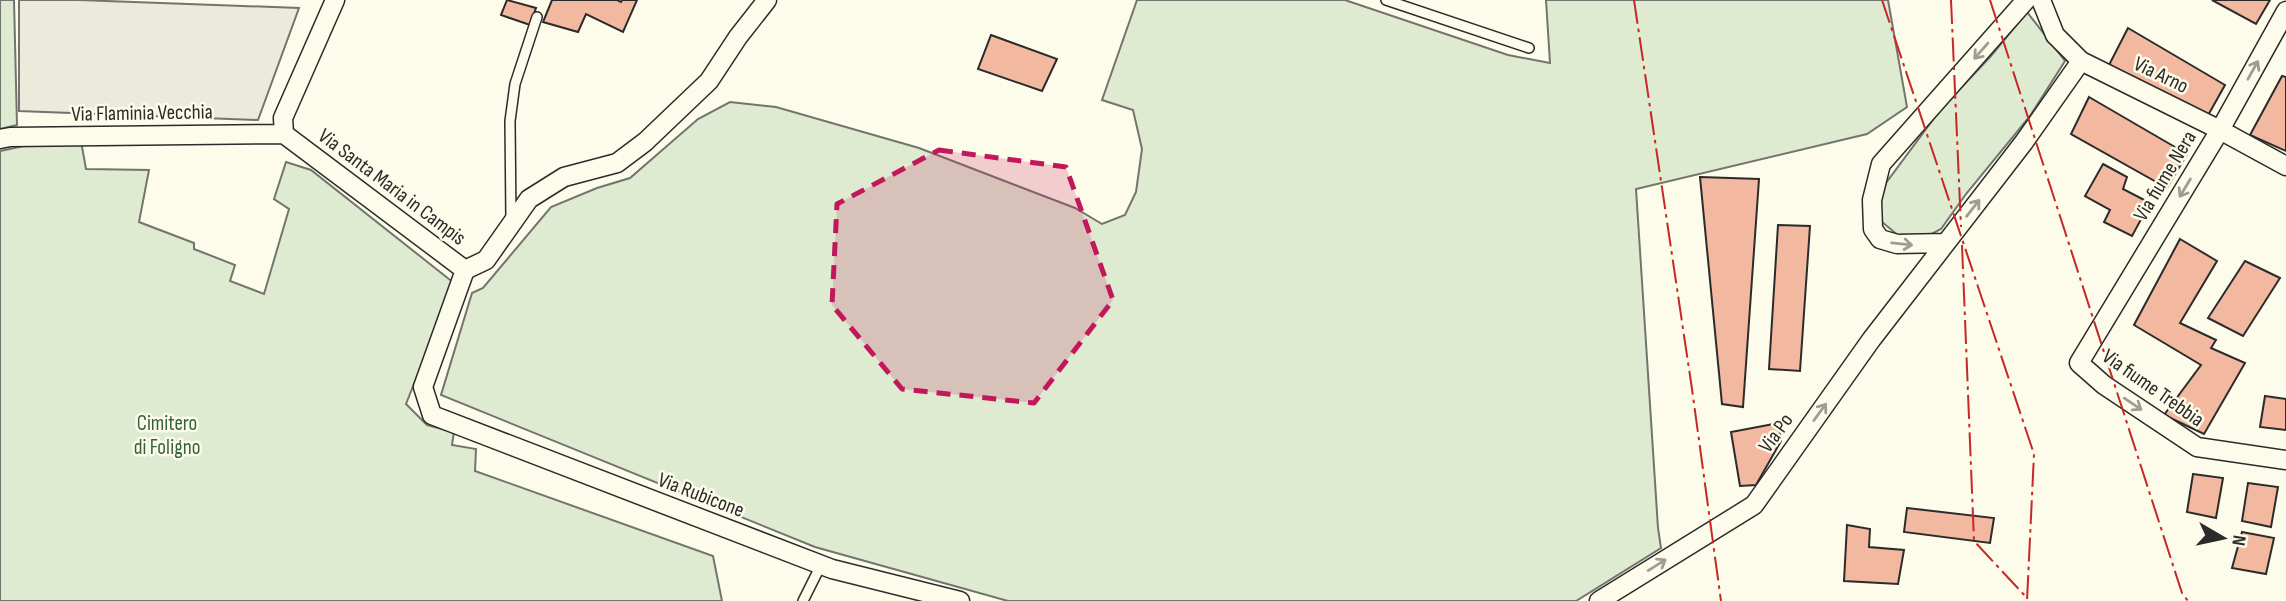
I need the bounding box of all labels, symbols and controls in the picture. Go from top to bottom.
one-way arrow [1972,42,1989,59]
street label: Via Arno [2129,51,2193,99]
one-way arrow [2246,61,2260,81]
street label: Via Flaminia Vecchia [71,99,213,127]
street label: Via Santa Maria in Campis [313,123,471,251]
street label: Via fiume Nera [2128,126,2202,226]
one-way arrow [2177,178,2191,198]
one-way arrow [1965,200,1980,218]
one-way arrow [1890,237,1913,250]
street label: Via fiume Trebbia [2097,344,2209,432]
one-way arrow [2123,397,2142,411]
one-way arrow [1812,403,1827,422]
street label: Via Po [1753,409,1799,457]
park label: Cimitero di Foligno [134,411,200,460]
street label: Via Rubicone [654,467,748,523]
north arrow [2188,503,2258,573]
text: N [2226,534,2250,547]
one-way arrow [1647,557,1666,572]

